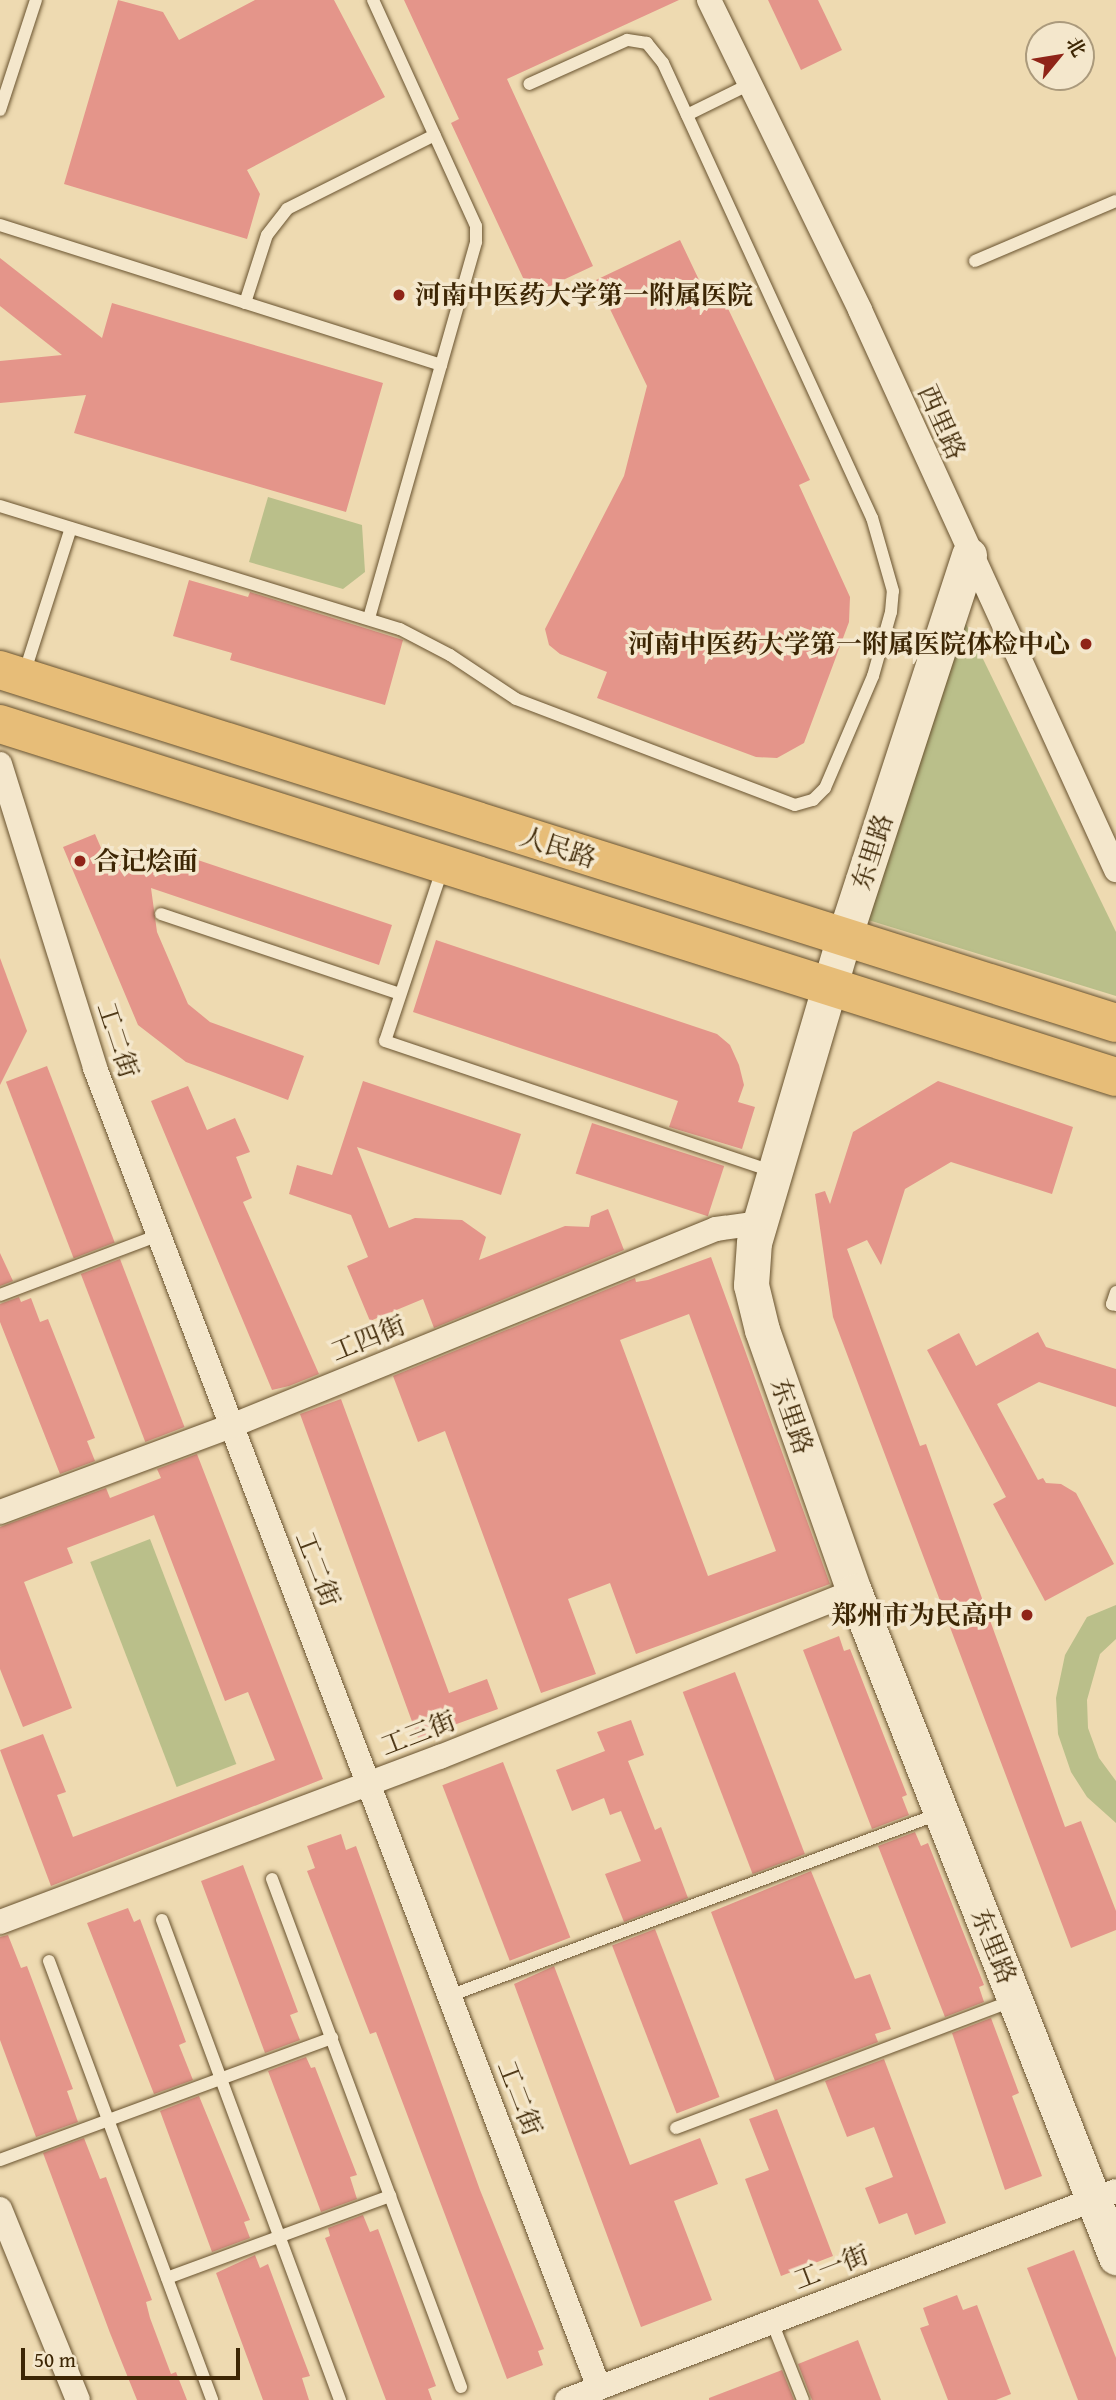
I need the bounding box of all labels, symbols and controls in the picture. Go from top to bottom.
north arrow [1025,21,1095,91]
text: 北 [1060,31,1093,62]
place label: 河南中医药大学第一附属医院 [415,279,753,311]
marker: 河南中医药大学第一附属医院 [389,285,409,305]
street label: 西里路 [912,380,972,464]
place label: 河南中医药大学第一附属医院体检中心 [628,628,1070,660]
marker: 河南中医药大学第一附属医院体检中心 [1076,634,1096,654]
street label: 东里路 [845,810,899,894]
street label: 人民路 [516,820,600,874]
place label: 合记烩面 [94,845,198,877]
marker: 合记烩面 [72,853,88,869]
street label: 工二街 [91,998,145,1082]
street label: 工四街 [326,1309,410,1367]
street label: 东里路 [765,1374,819,1458]
street label: 工二街 [289,1527,347,1611]
place label: 郑州市为民高中 [831,1599,1013,1631]
marker: 郑州市为民高中 [1019,1607,1035,1623]
street label: 工三街 [376,1704,460,1762]
street label: 东里路 [965,1904,1023,1988]
street label: 工二街 [491,2056,549,2140]
street label: 工一街 [789,2238,873,2296]
scale bar [24,2334,243,2378]
text: 50 m [34,2344,76,2375]

